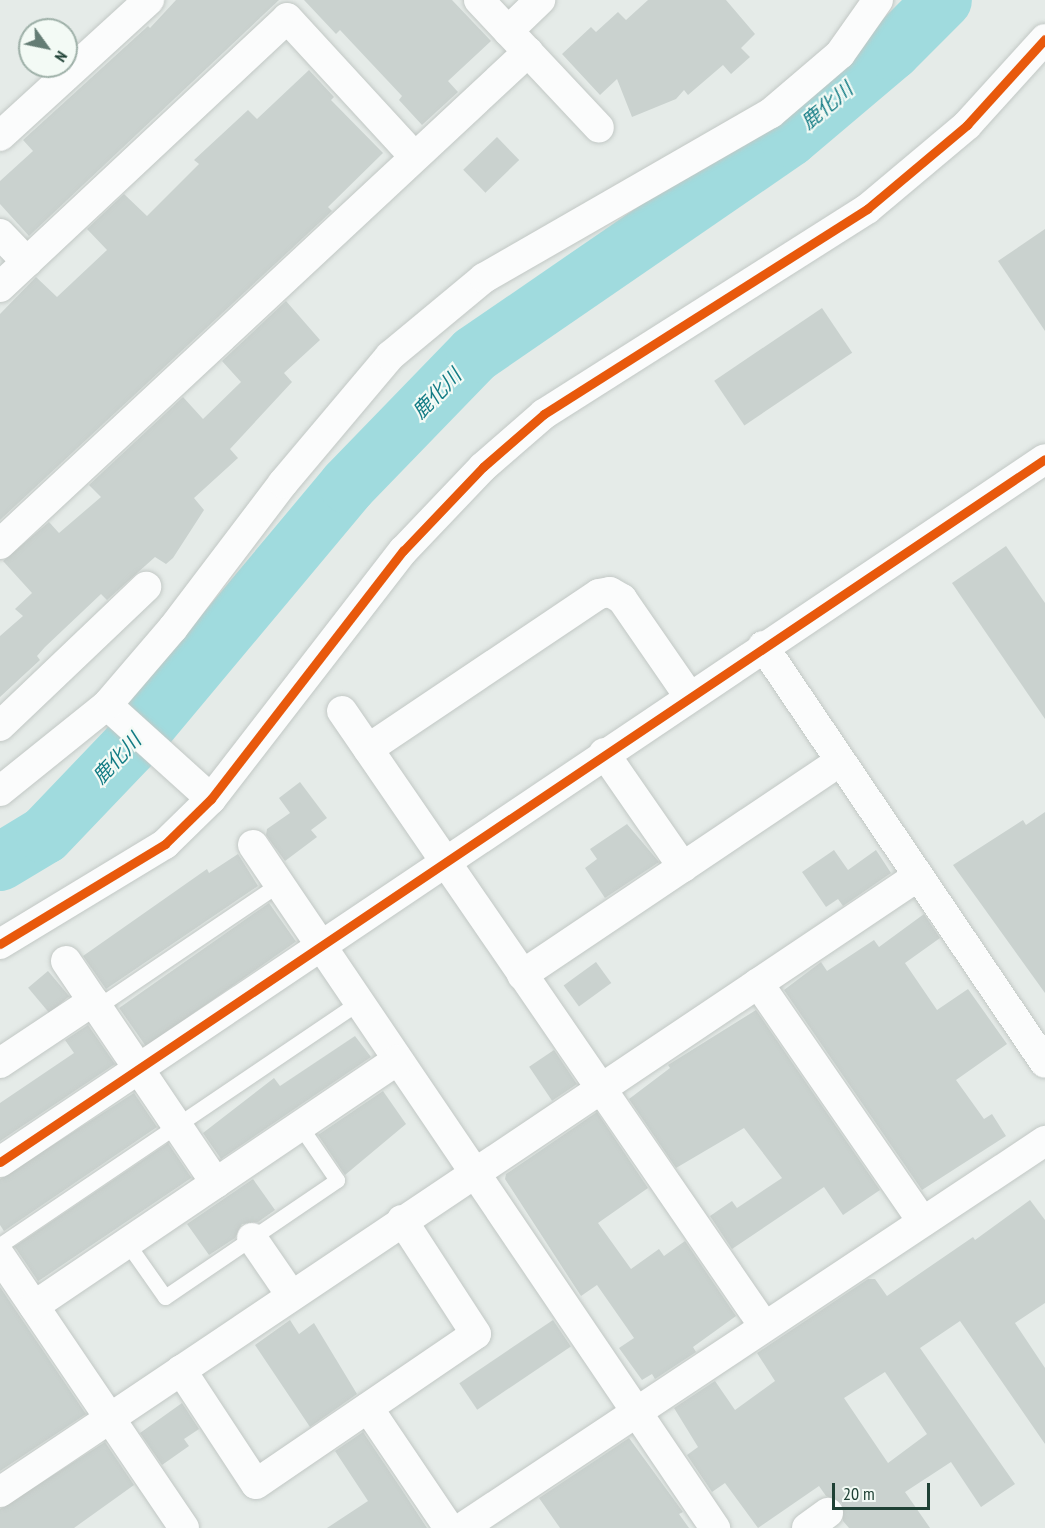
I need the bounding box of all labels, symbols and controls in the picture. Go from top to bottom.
north arrow [18,18,78,78]
text: N [51,48,72,66]
water label: 鹿化川 [796,78,858,134]
water label: 鹿化川 [408,364,466,424]
water label: 鹿化川 [88,729,146,789]
scale bar [835,1471,932,1509]
text: 20 m [843,1482,875,1505]

